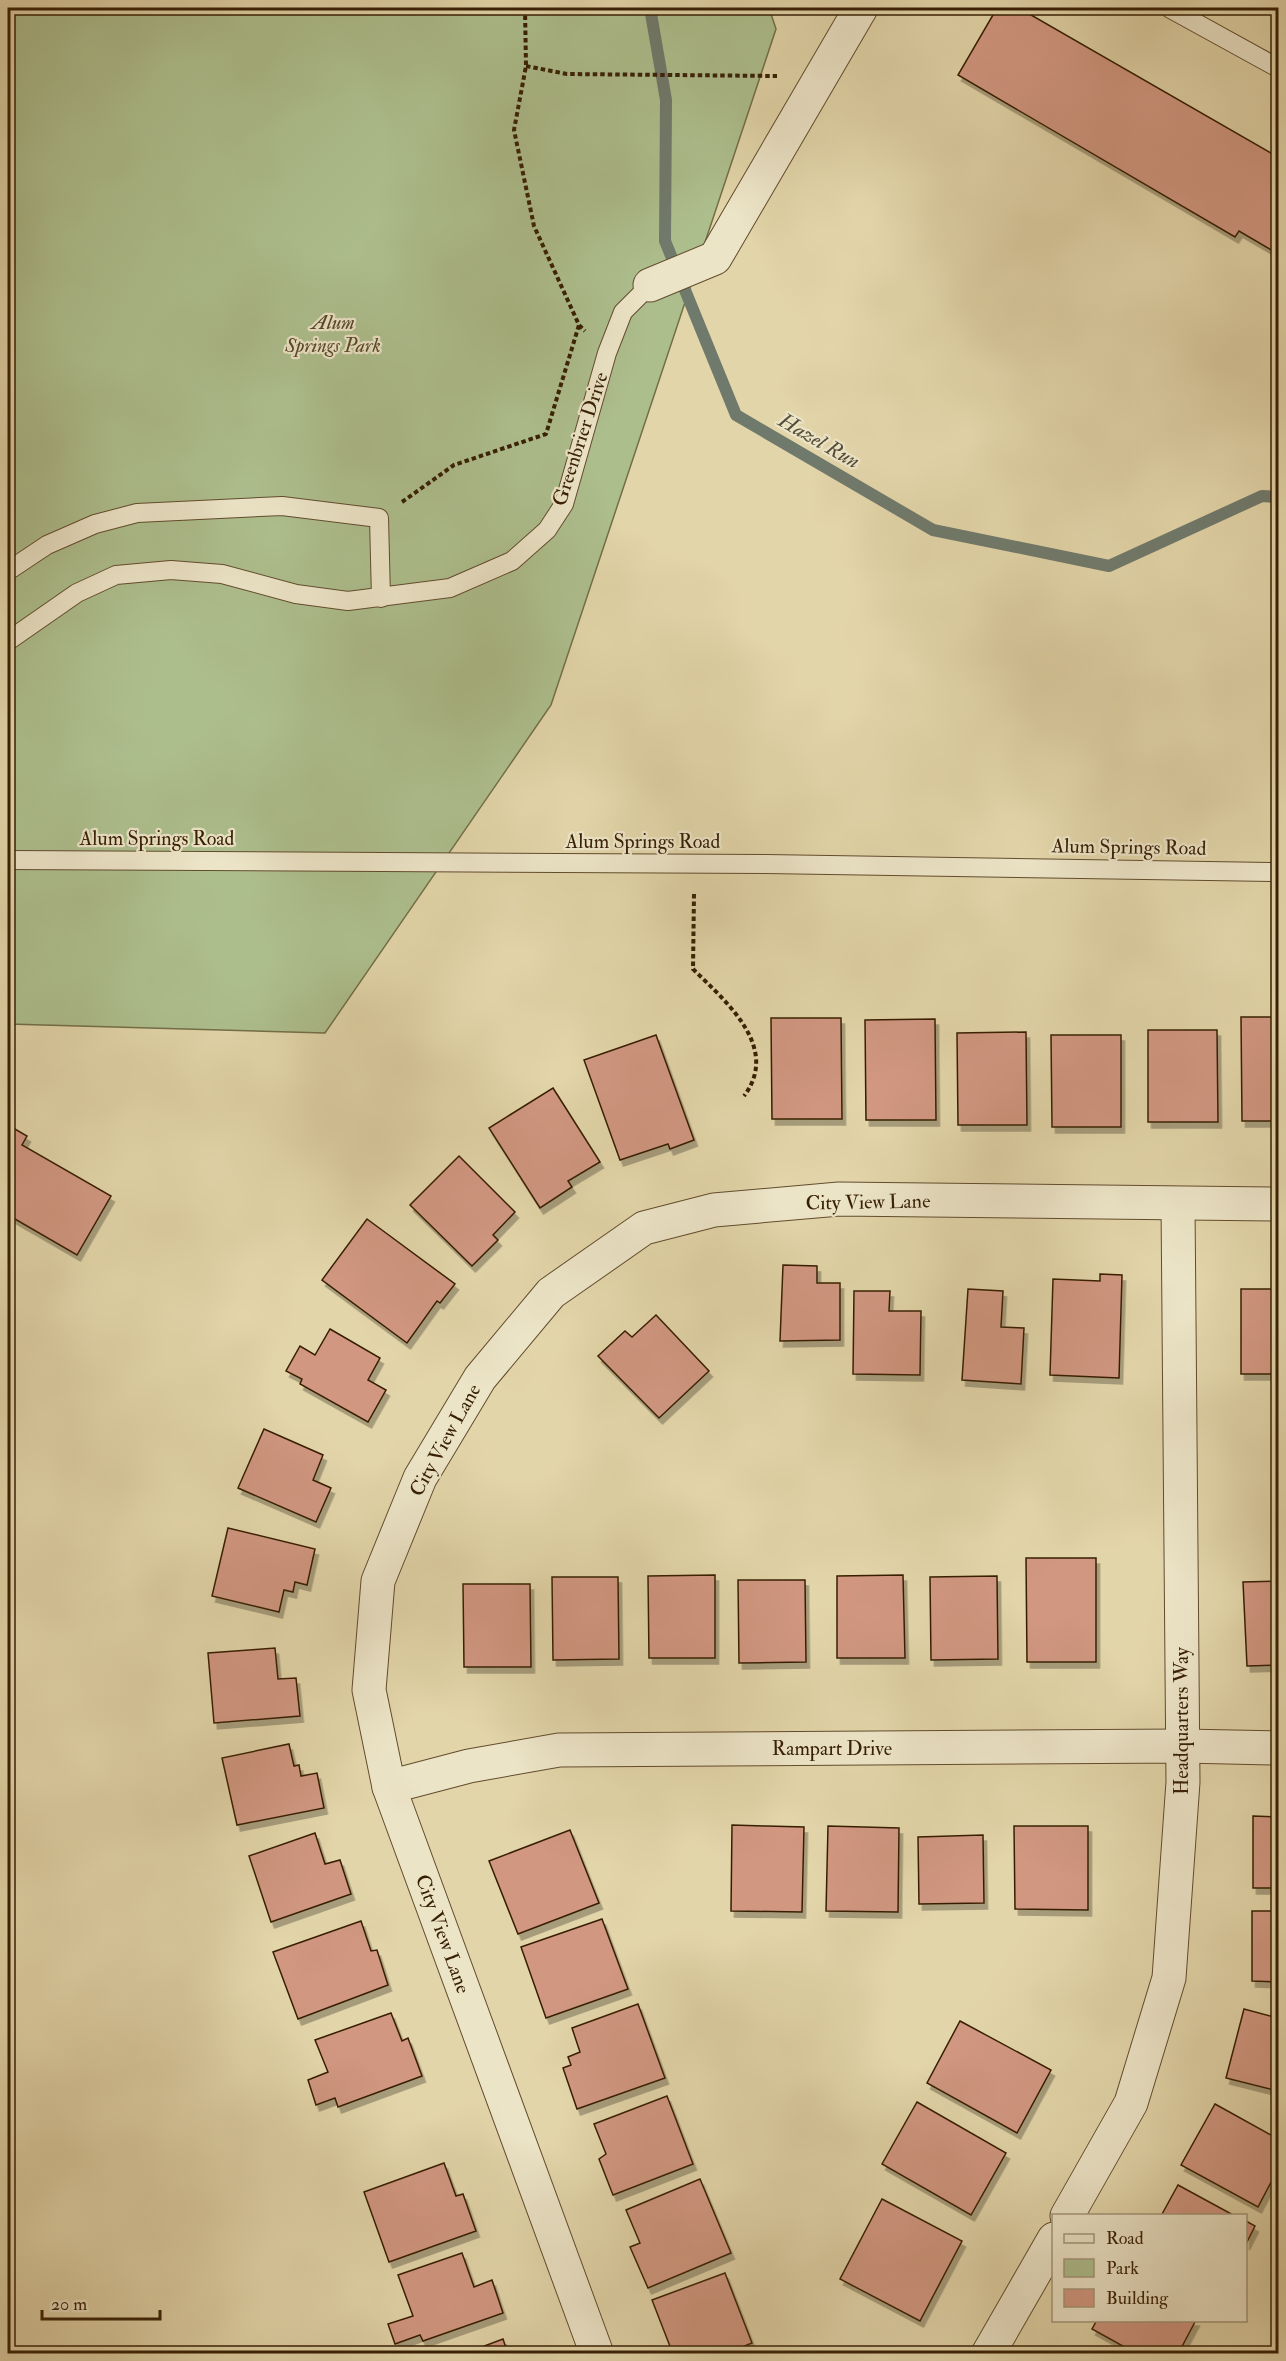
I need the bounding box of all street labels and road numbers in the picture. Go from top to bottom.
street label: Greenbrier Drive [547,369,613,509]
street label: Alum Springs Road [79,826,235,852]
street label: Alum Springs Road [565,829,721,855]
street label: Alum Springs Road [1050,833,1207,862]
street label: City View Lane [805,1188,931,1216]
street label: City View Lane [404,1379,486,1501]
street label: Headquarters Way [1169,1646,1194,1795]
street label: Rampart Drive [772,1736,892,1762]
street label: City View Lane [410,1871,476,1997]

